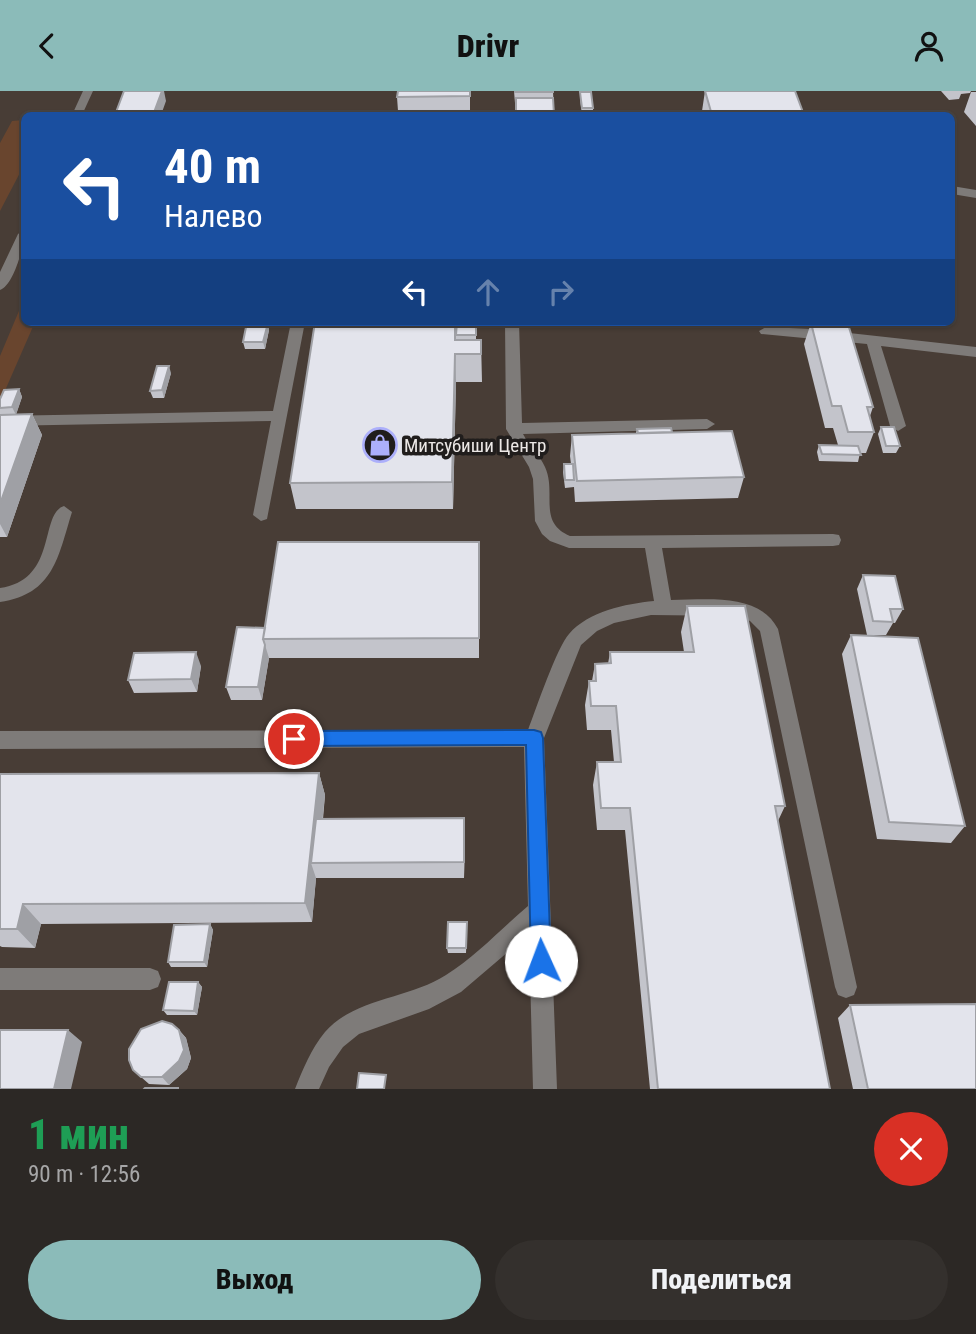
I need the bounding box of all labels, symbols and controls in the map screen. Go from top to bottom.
icon: back [28,27,66,65]
text: Drivr [457,27,519,65]
icon: person [910,27,948,65]
text: 40 m [164,138,261,195]
icon: left [49,140,140,231]
text: Налево [164,197,263,235]
icon: left [396,273,434,311]
icon: ahead [469,273,507,311]
icon: right [542,273,580,311]
shop icon: Митсубиши Центр [361,426,399,464]
place label: Митсубиши Центр [404,434,546,457]
pin [264,709,324,769]
icon: arrive [275,720,313,758]
position arrow [504,924,578,998]
text: 1 мин [28,1110,129,1159]
button: close [874,1112,948,1186]
text: 90 m · 12:56 [28,1161,140,1188]
button: Выход [28,1240,481,1320]
button: Поделиться [495,1240,948,1320]

